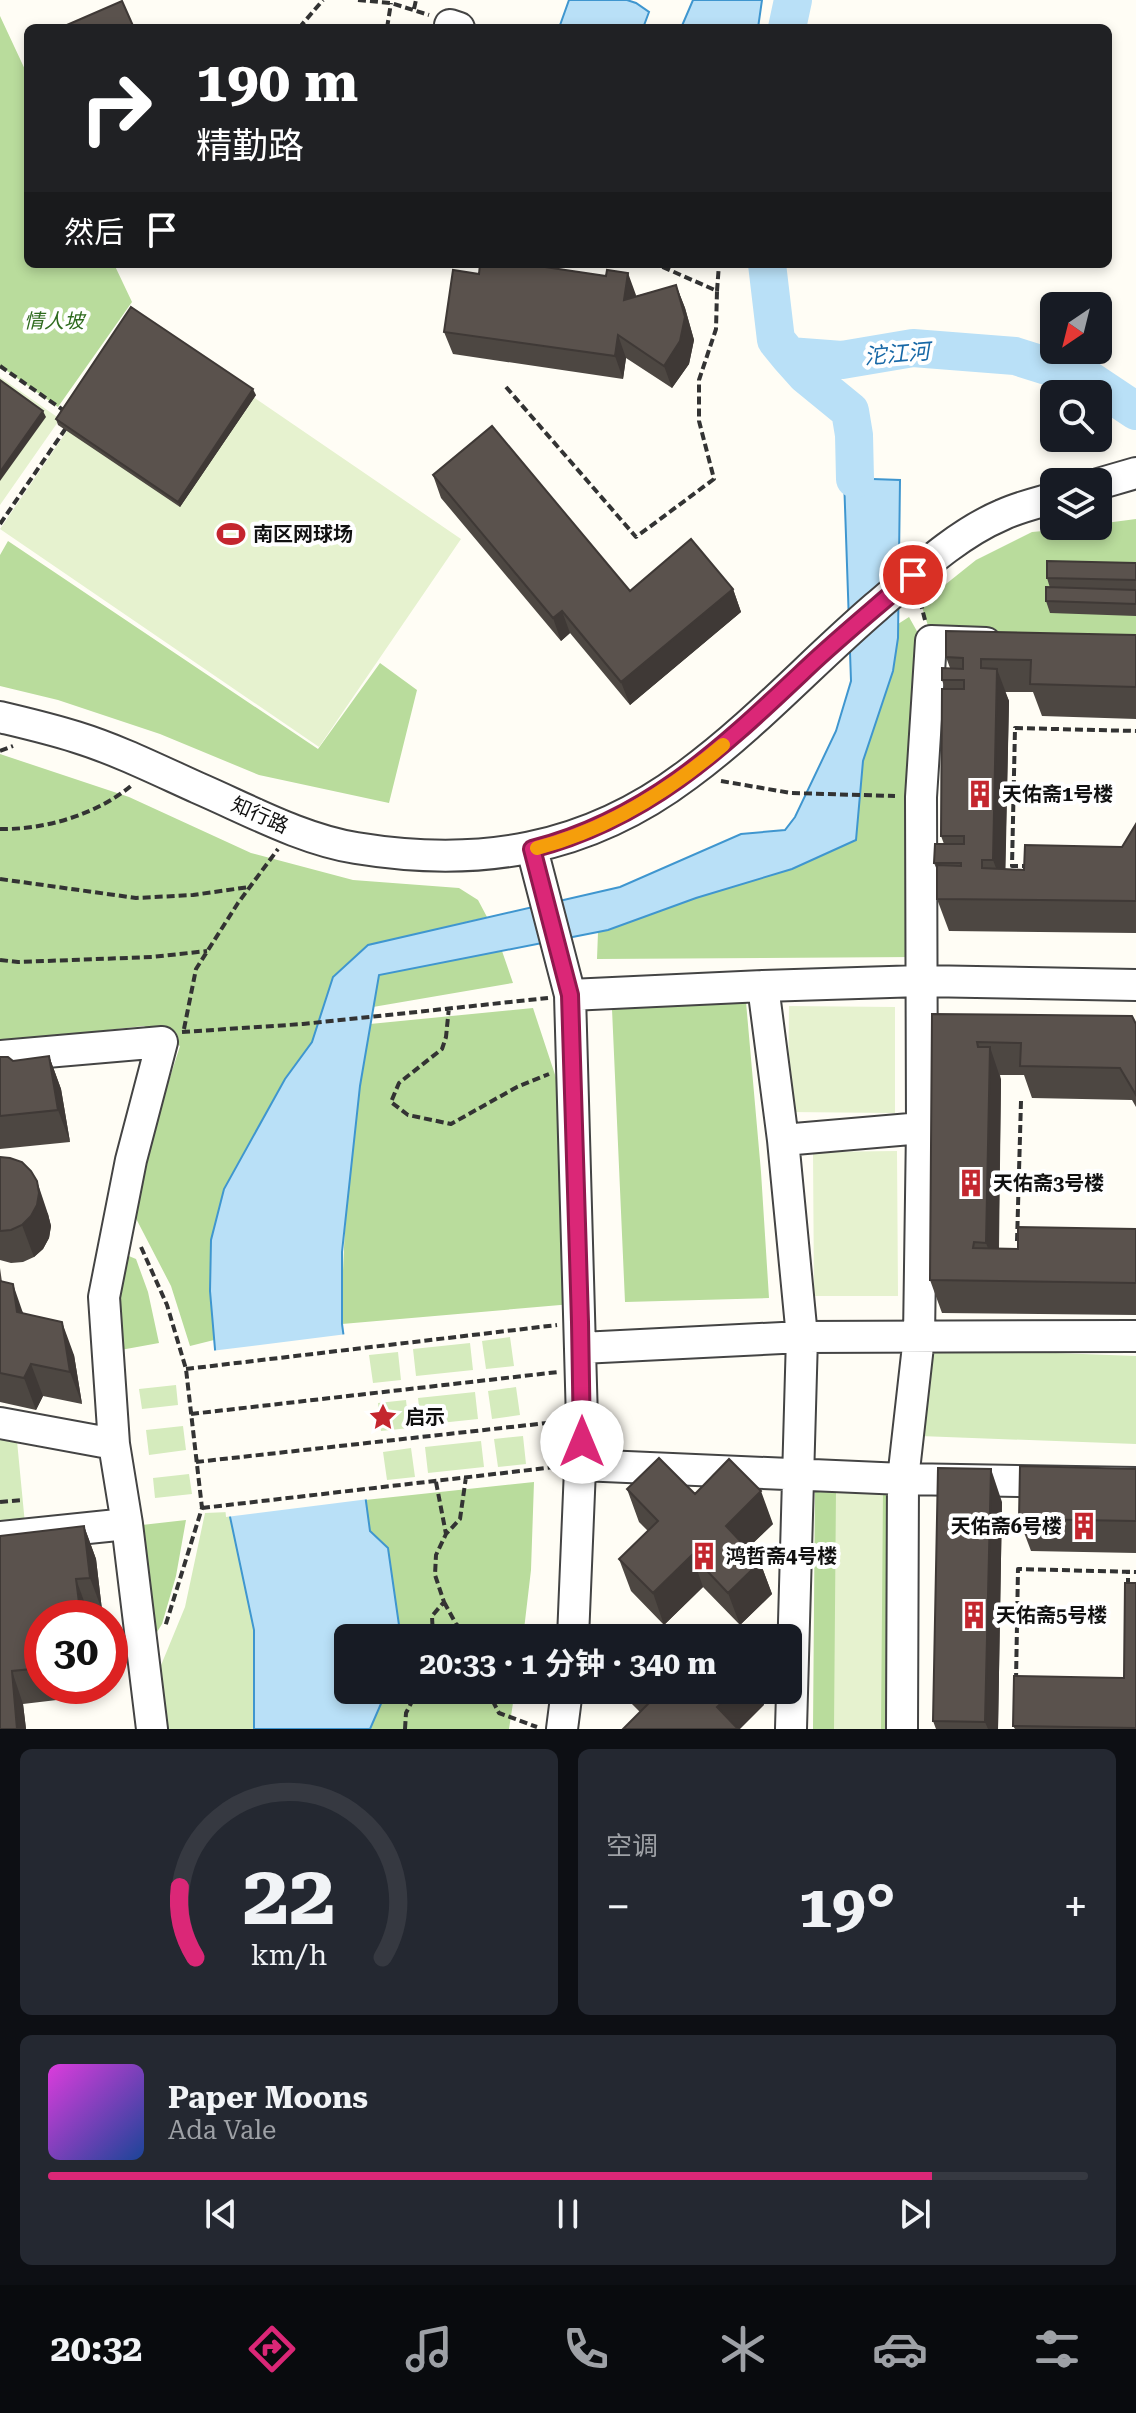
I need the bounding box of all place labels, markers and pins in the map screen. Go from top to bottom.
sports icon: 南区网球场 [216,519,246,549]
place label: 南区网球场 [253,522,353,546]
pin [879,541,947,609]
building icon: 天佑斋1号楼 [965,779,995,809]
place label: 天佑斋1号楼 [1002,782,1113,806]
building icon: 天佑斋3号楼 [956,1168,986,1198]
place label: 天佑斋3号楼 [993,1171,1104,1195]
place icon: 启示 [368,1402,398,1432]
place label: 启示 [405,1405,445,1429]
building icon: 天佑斋6号楼 [1069,1511,1099,1541]
place label: 天佑斋6号楼 [951,1514,1062,1538]
building icon: 鸿哲斋4号楼 [689,1541,719,1571]
place label: 鸿哲斋4号楼 [726,1544,837,1568]
building icon: 天佑斋5号楼 [959,1600,989,1630]
place label: 天佑斋5号楼 [996,1603,1107,1627]

